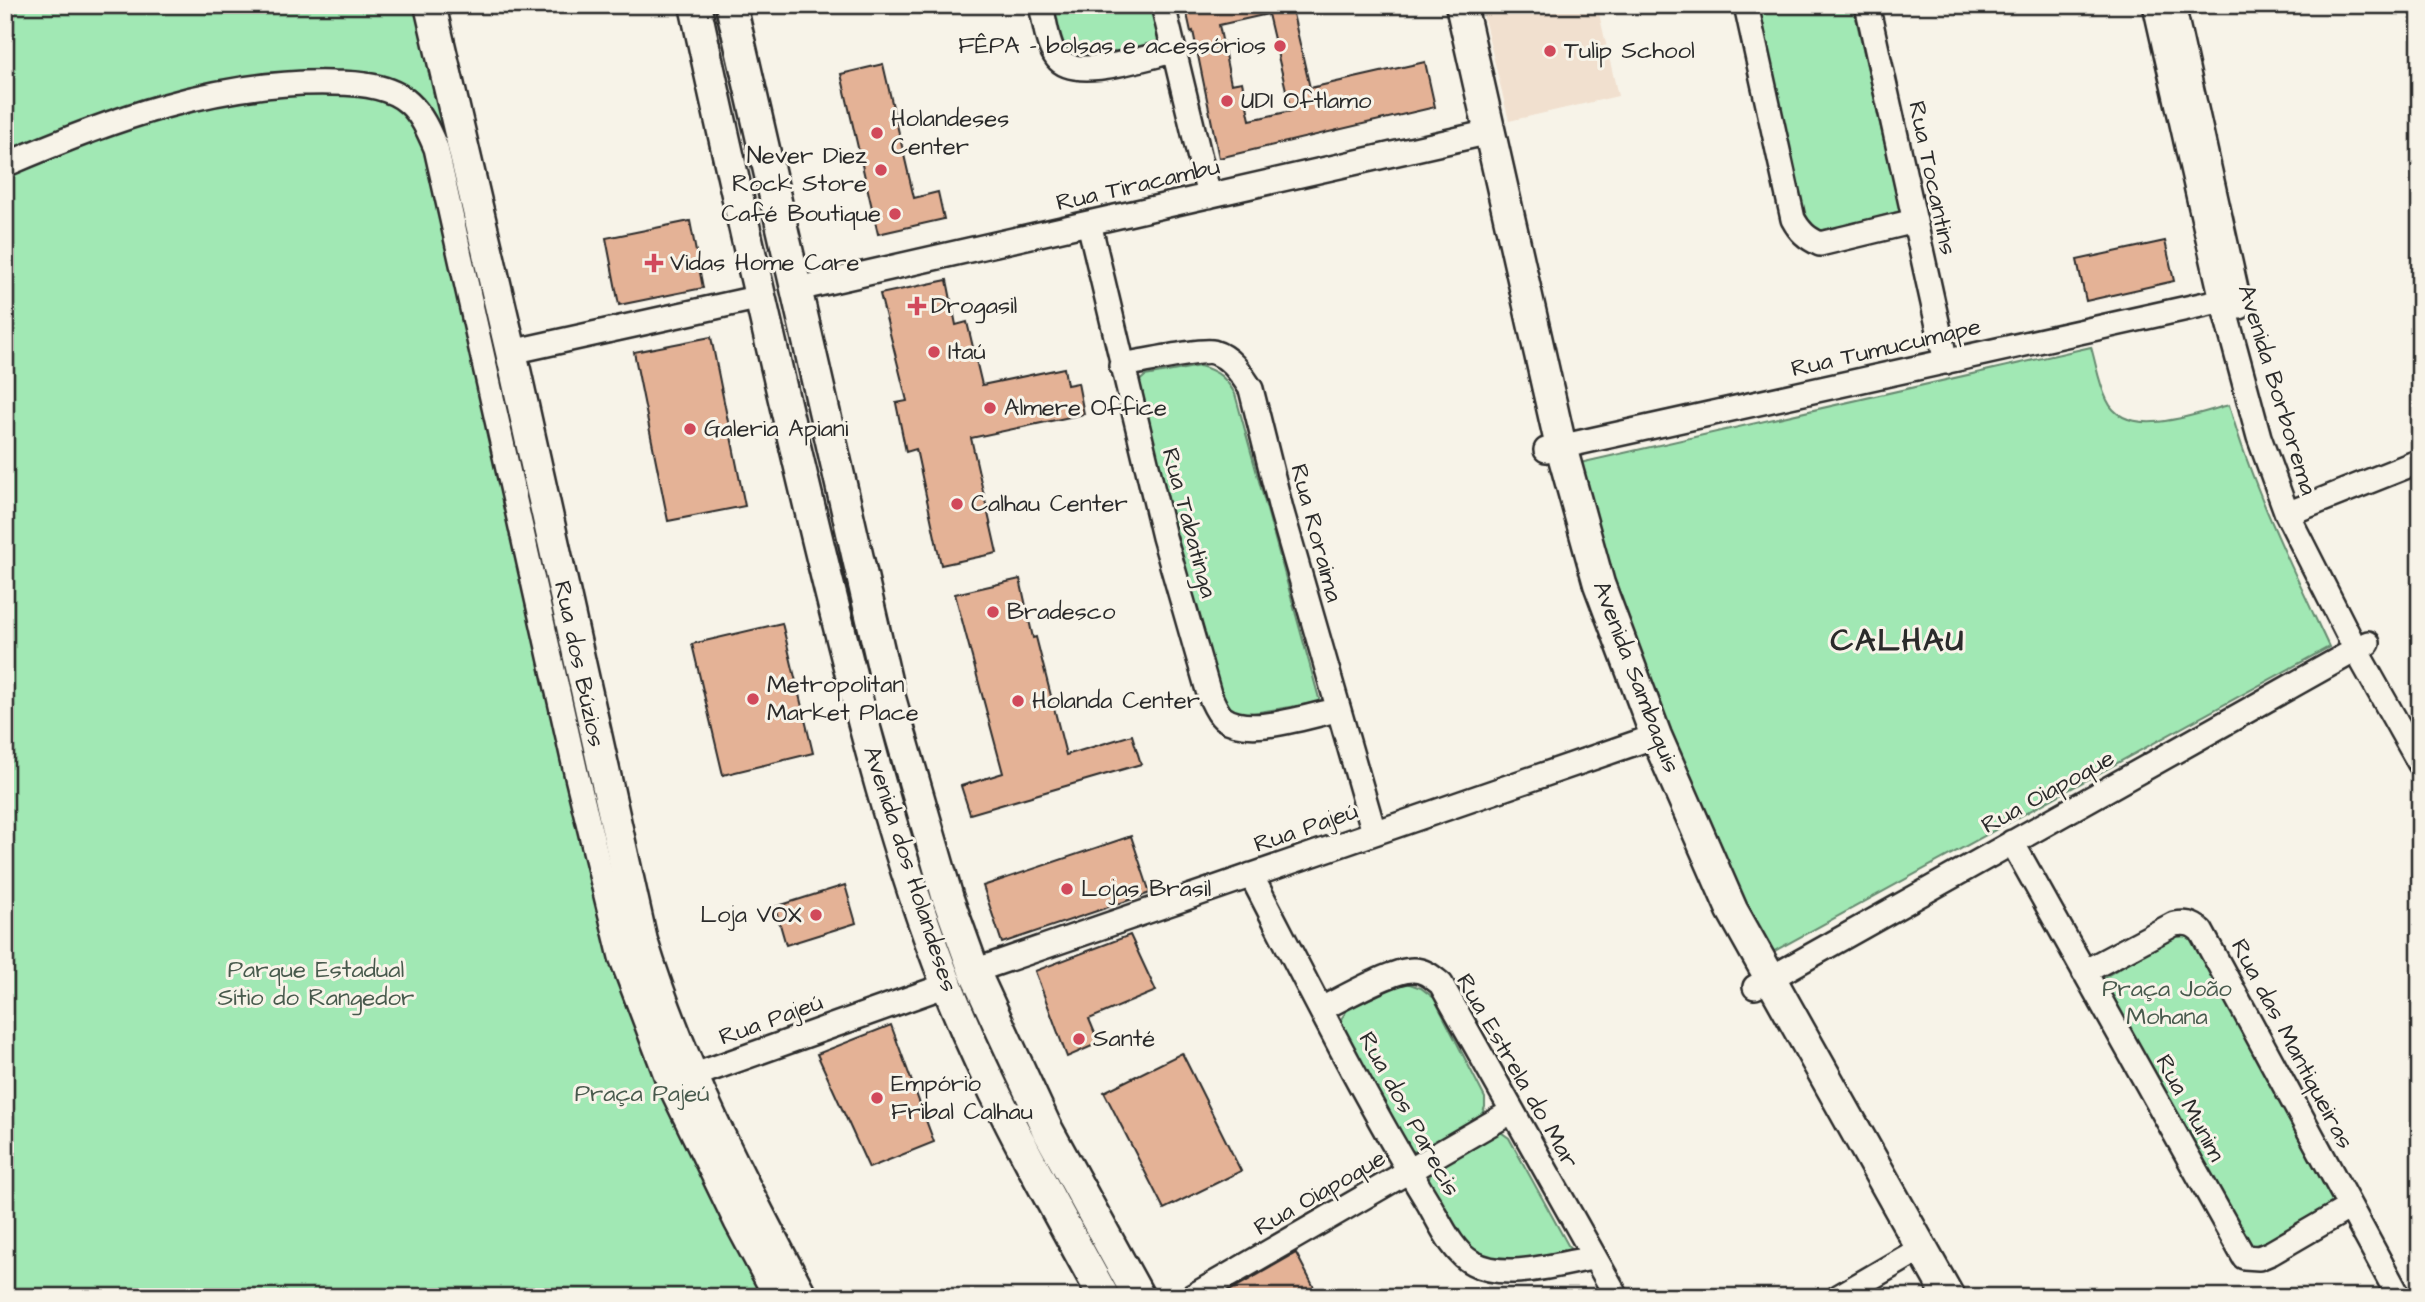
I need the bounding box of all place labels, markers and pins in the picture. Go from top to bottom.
place label: FÊPA - bolsas e acessórios [958,29,1266,63]
place label: Tulip School [1564,34,1695,68]
marker: FÊPA - bolsas e acessórios [1272,38,1288,54]
marker: Tulip School [1542,43,1558,59]
place label: UDI Oftlamo [1241,84,1372,118]
marker: UDI Oftlamo [1219,93,1235,109]
place label: Holandeses Center [891,102,1009,164]
marker: Holandeses Center [869,125,885,141]
place label: Never Diez Rock Store [732,139,867,201]
marker: Never Diez Rock Store [873,162,889,178]
place label: Café Boutique [721,197,881,231]
marker: Café Boutique [887,206,903,222]
place label: Vidas Home Care [670,246,860,280]
marker: Vidas Home Care [644,253,664,273]
place label: Drogasil [931,289,1017,324]
marker: Drogasil [909,298,925,314]
place label: Itaú [948,335,986,369]
marker: Itaú [926,344,942,360]
place label: Almere Office [1004,391,1167,425]
marker: Almere Office [982,400,998,416]
place label: Galeria Apiani [704,412,849,446]
marker: Galeria Apiani [682,421,698,437]
place label: Calhau Center [971,487,1128,521]
marker: Calhau Center [949,496,965,512]
place label: Bradesco [1007,595,1116,629]
marker: Bradesco [985,604,1001,620]
place label: Metropolitan Market Place [767,668,919,730]
place label: Holanda Center [1032,684,1200,718]
marker: Metropolitan Market Place [745,691,761,707]
marker: Holanda Center [1010,693,1026,709]
place label: Lojas Brasil [1081,872,1211,906]
marker: Lojas Brasil [1059,881,1075,897]
place label: Loja VOX [700,898,802,932]
marker: Loja VOX [808,907,824,923]
place label: Santé [1093,1022,1155,1056]
marker: Santé [1071,1031,1087,1047]
place label: Empório Fribal Calhau [891,1067,1033,1129]
marker: Empório Fribal Calhau [869,1090,885,1106]

